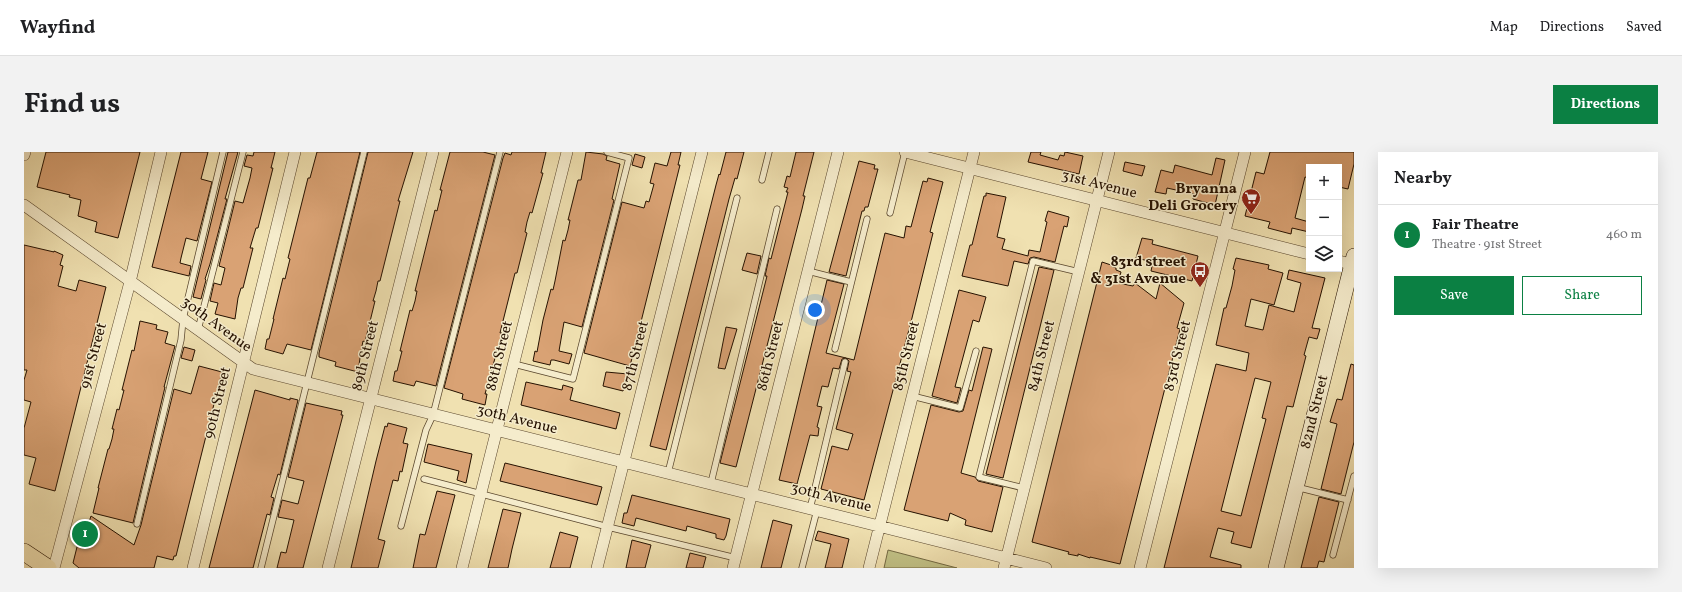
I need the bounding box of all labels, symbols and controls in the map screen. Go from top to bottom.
text: Wayfind [20,15,95,41]
text: Map [1490,18,1518,37]
text: Directions [1540,18,1604,37]
text: Saved [1626,18,1662,37]
text: Find us [24,85,120,124]
button: Directions [1553,85,1658,124]
map controls [1306,164,1342,272]
button: + [1306,164,1342,200]
street label: 31st Avenue [1059,165,1139,205]
text: Nearby [1394,167,1452,190]
place label: Bryanna Deli Grocery [1148,179,1238,217]
supermarket icon: Bryanna Deli Grocery [1240,187,1262,215]
button: − [1306,200,1342,236]
text: Fair Theatre [1432,215,1519,236]
text: 1 [1404,226,1410,244]
text: 460 m [1606,226,1642,244]
button: layers [1306,236,1342,272]
text: Theatre · 91st Street [1432,236,1542,254]
place label: 83rd street & 31st Avenue [1090,252,1186,290]
bus stop icon: 83rd street & 31st Avenue [1189,260,1211,288]
button: Save [1394,276,1514,315]
button: Share [1522,276,1642,315]
street label: 30th Avenue [176,292,256,358]
your location [805,300,825,320]
street label: 84th Street [1023,318,1061,394]
street label: 83rd Street [1159,318,1197,394]
street label: 89th Street [347,319,385,393]
street label: 88th Street [481,319,519,393]
street label: 87th Street [617,319,655,393]
street label: 86th Street [752,319,790,393]
street label: 85th Street [888,319,926,393]
street label: 91st Street [75,321,113,391]
street label: 90th Street [199,365,237,441]
street label: 82nd Street [1296,373,1334,451]
street label: 30th Avenue [474,400,560,440]
street label: 30th Avenue [788,478,874,518]
pin: 1 [72,519,98,549]

